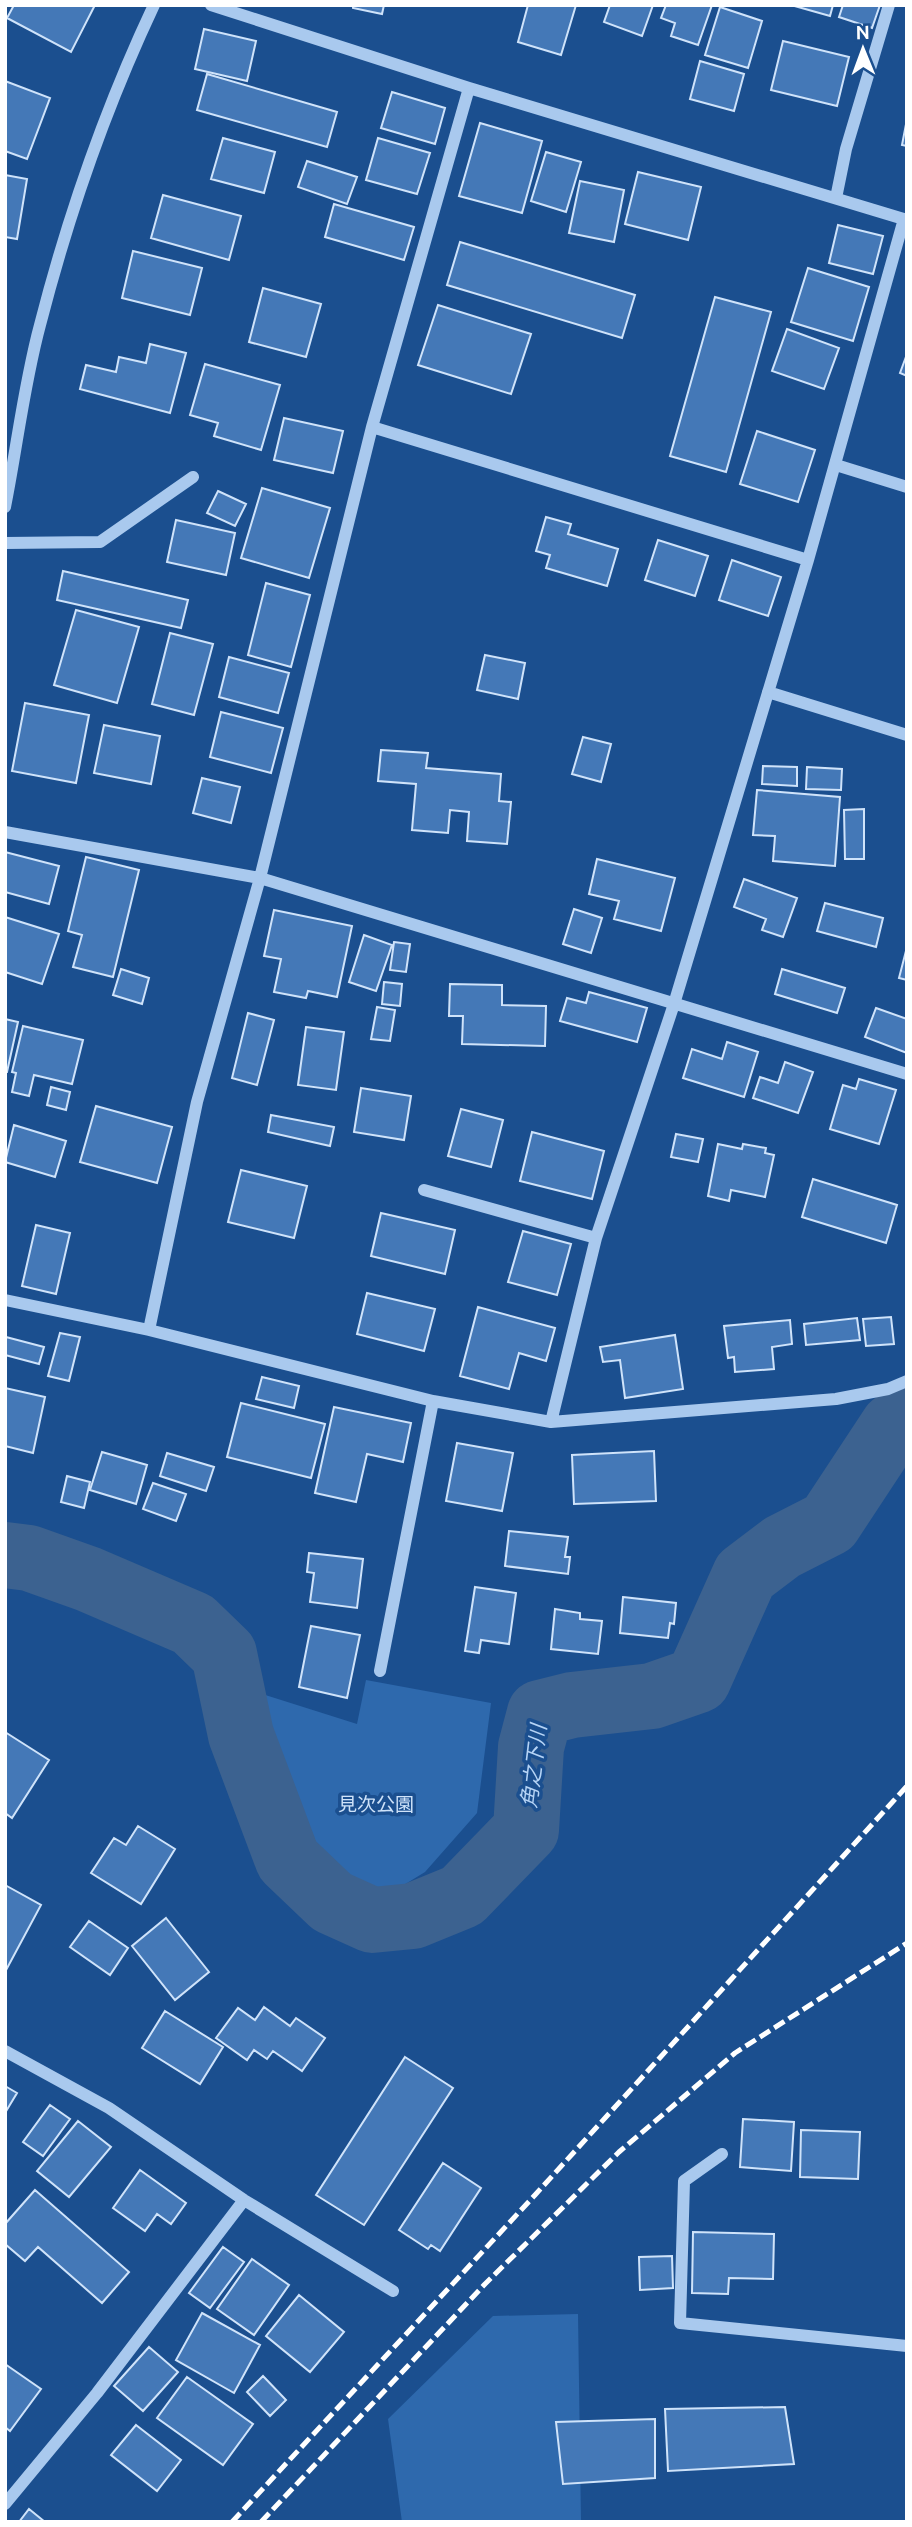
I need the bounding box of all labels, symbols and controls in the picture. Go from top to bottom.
north arrow [828,14,898,84]
text: N [855,21,870,43]
water label: 角之下川 [516,1721,550,1809]
park label: 見次公園 [338,1793,414,1815]

